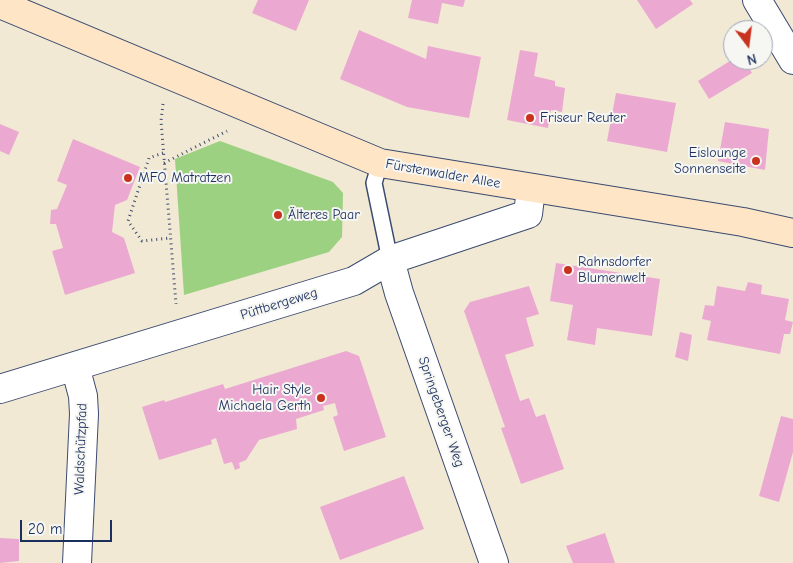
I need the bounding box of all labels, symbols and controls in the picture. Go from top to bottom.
north arrow [723,20,773,70]
text: N [745,50,758,68]
place label: Friseur Reuter [540,110,626,126]
marker: Friseur Reuter [524,112,536,124]
place label: Eislounge Sonnenseite [674,145,746,178]
marker: Eislounge Sonnenseite [750,155,762,167]
street label: Fürstenwalder Allee [384,156,502,192]
place label: MFO Matratzen [138,170,231,186]
marker: MFO Matratzen [122,172,134,184]
place label: Älteres Paar [288,207,360,223]
marker: Älteres Paar [272,209,284,221]
place label: Rahnsdorfer Blumenwelt [578,254,651,286]
marker: Rahnsdorfer Blumenwelt [562,264,574,276]
street label: Püttbergeweg [238,284,320,324]
street label: Springeberger Weg [414,354,468,470]
place label: Hair Style Michaela Gerth [219,382,311,414]
marker: Hair Style Michaela Gerth [315,392,327,404]
street label: Waldschützpfad [71,403,91,495]
scale bar [22,510,115,542]
text: 20 m [28,520,62,538]

